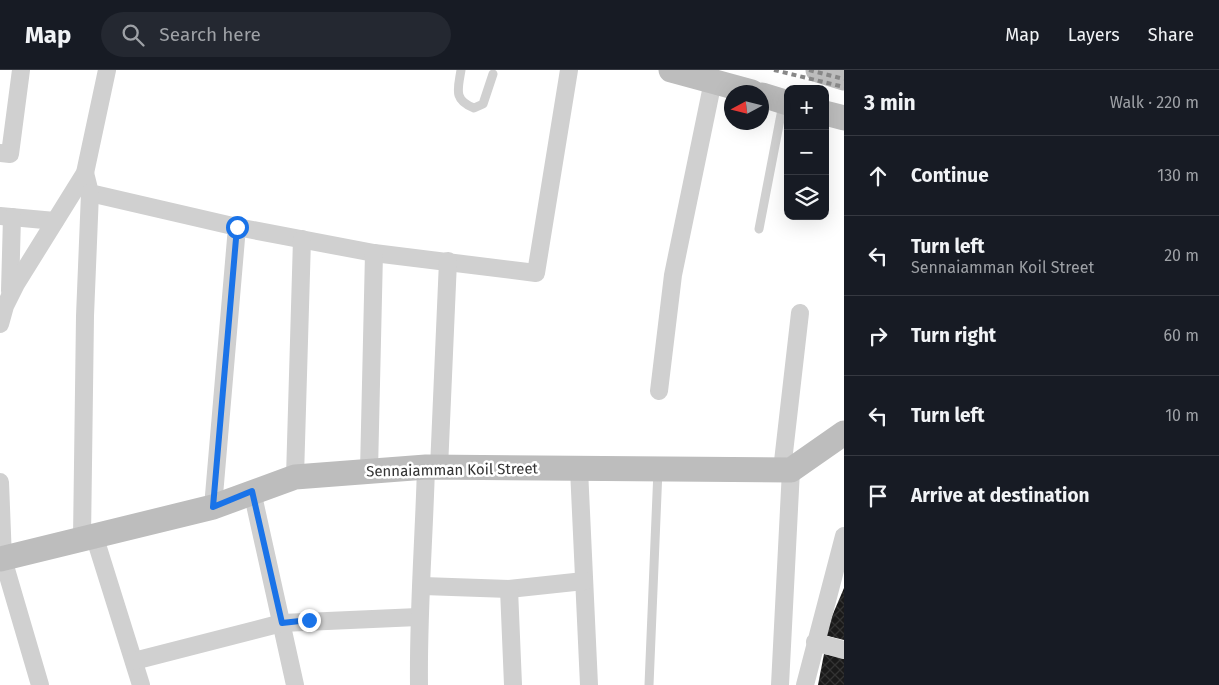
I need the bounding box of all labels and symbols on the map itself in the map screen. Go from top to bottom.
north arrow [724,85,769,130]
route start [226,216,249,239]
street label: Sennaiamman Koil Street [366,459,539,480]
route end [298,609,321,632]

